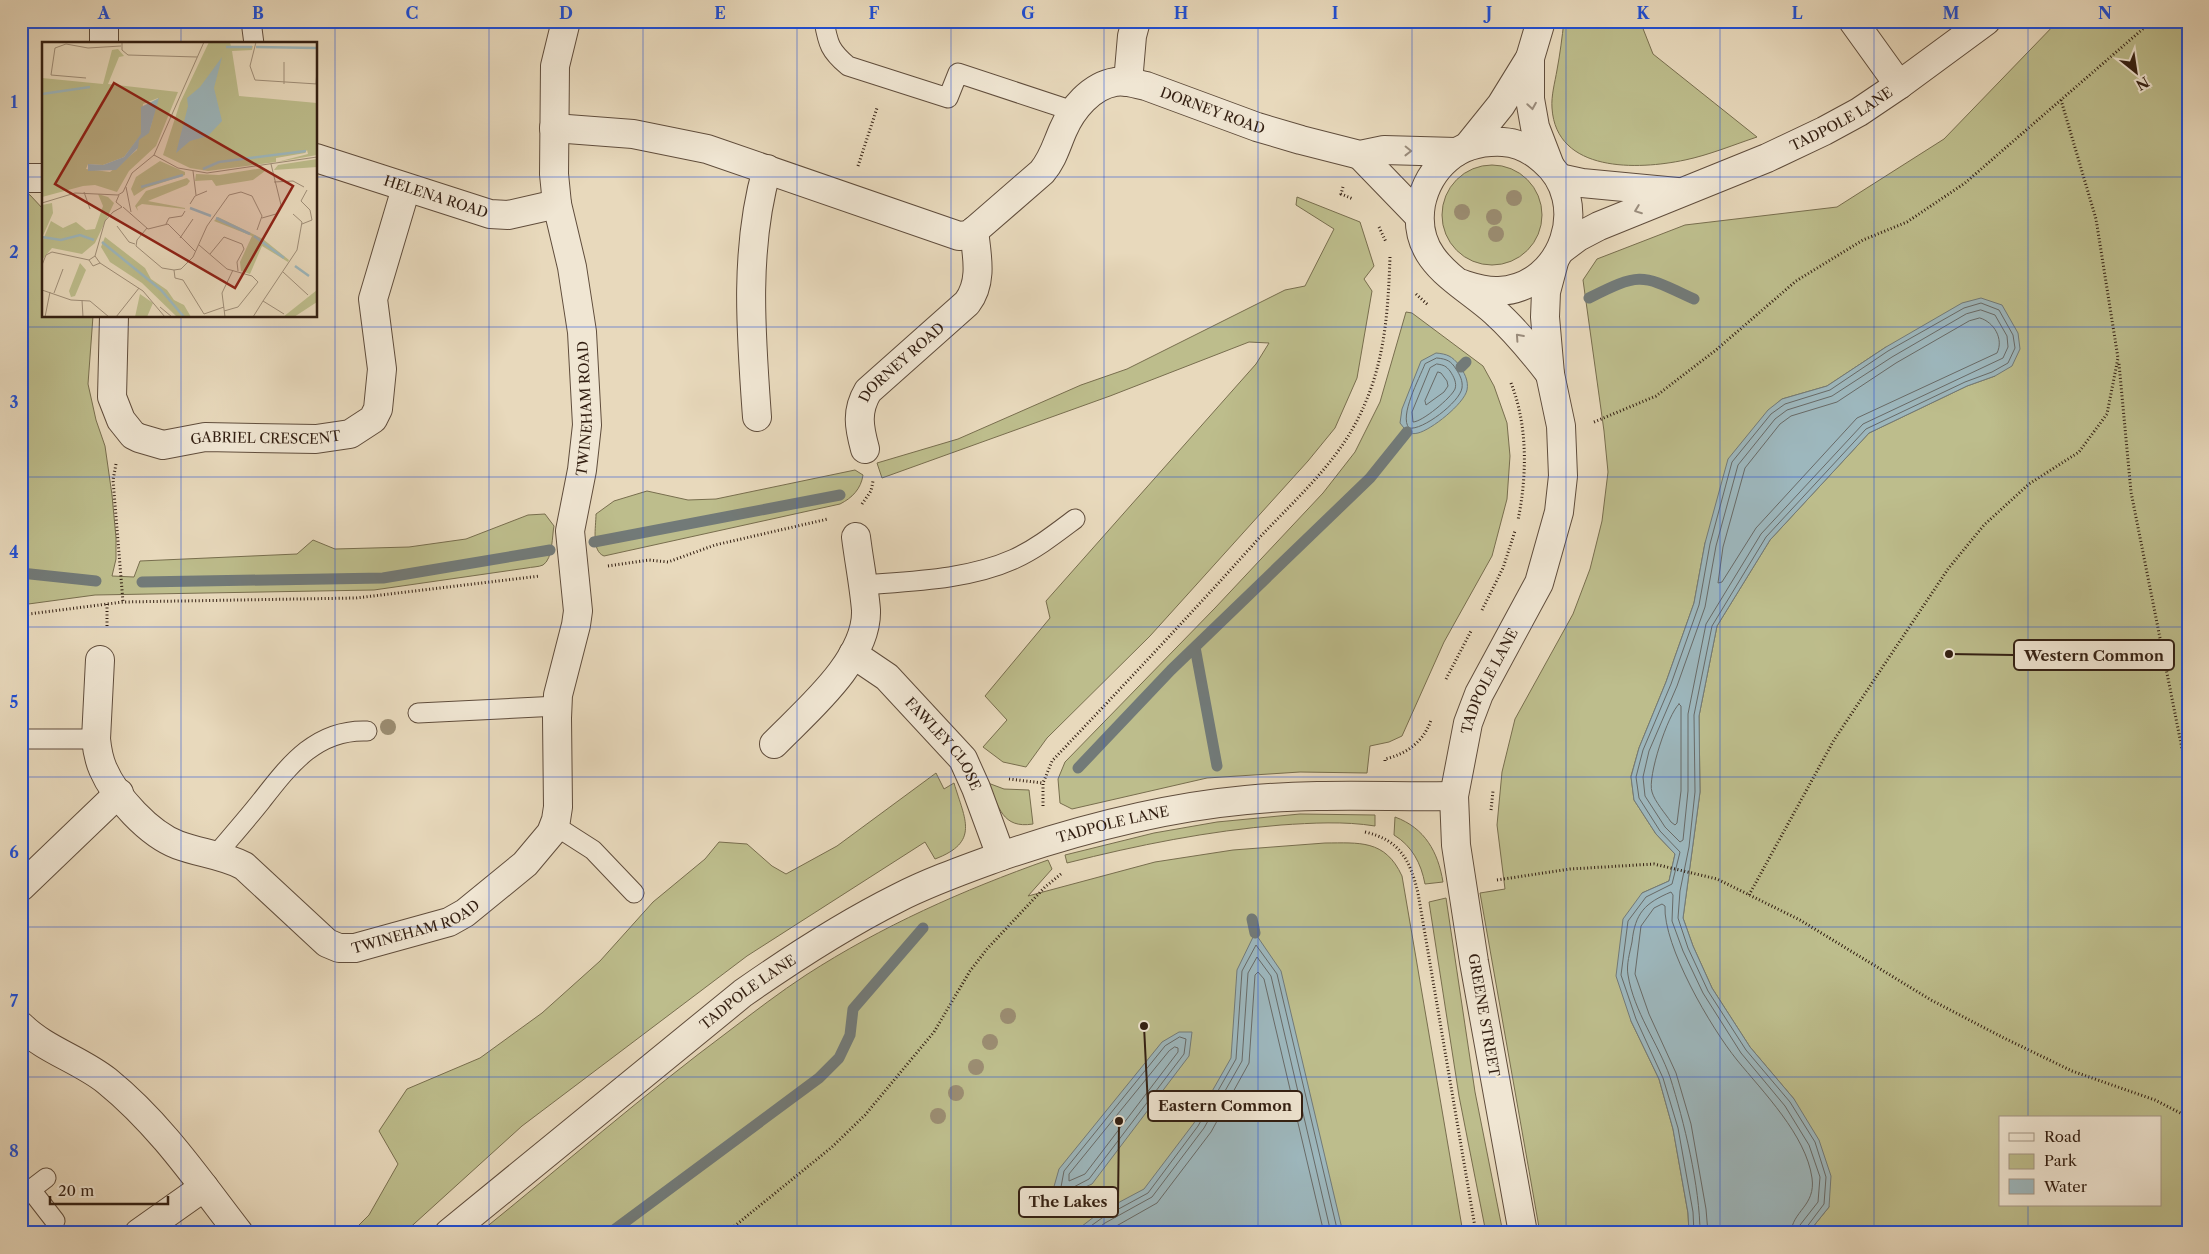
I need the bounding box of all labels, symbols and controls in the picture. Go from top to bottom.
text: A [97,3,111,23]
text: B [252,3,264,23]
text: C [406,3,418,23]
text: D [559,3,573,23]
text: E [714,3,726,23]
text: F [869,3,880,23]
text: G [1021,3,1035,23]
text: H [1174,3,1188,23]
text: I [1332,3,1339,23]
text: J [1483,3,1492,23]
text: K [1637,3,1651,23]
text: L [1791,3,1803,23]
text: M [1943,3,1960,23]
text: N [2098,3,2112,23]
inset map [42,42,318,318]
north arrow [2112,48,2162,98]
text: N [2133,72,2152,94]
street label: DORNEY ROAD [1158,83,1267,138]
street label: TADPOLE LANE [1787,83,1896,155]
text: 1 [10,92,18,112]
one-way arrow [1526,102,1536,111]
one-way arrow [1404,146,1412,156]
street label: HELENA ROAD [381,171,490,222]
one-way arrow [1634,205,1642,215]
text: 2 [9,242,19,262]
street label: DORNEY ROAD [855,318,948,405]
one-way arrow [1515,333,1524,342]
street label: TWINEHAM ROAD [572,341,596,478]
text: 3 [9,392,19,412]
street label: GABRIEL CRESCENT [189,426,342,449]
text: 4 [9,542,19,562]
street label: TADPOLE LANE [1457,625,1522,735]
callout: Western Common [2014,640,2174,670]
text: Western Common [2023,646,2165,665]
text: 5 [10,692,19,712]
street label: FAWLEY CLOSE [901,693,985,793]
street label: TADPOLE LANE [1054,802,1170,847]
text: 6 [9,842,19,862]
street label: TWINEHAM ROAD [349,896,483,958]
street label: TADPOLE LANE [696,951,799,1034]
street label: GREENE STREET [1464,952,1504,1078]
text: 7 [10,991,19,1011]
callout: Eastern Common [1148,1091,1302,1121]
text: Eastern Common [1158,1096,1293,1115]
legend [1999,1116,2162,1206]
text: Road [2044,1127,2081,1146]
text: 8 [9,1141,19,1161]
text: Park [2044,1151,2078,1170]
scale bar [50,1174,168,1206]
text: Water [2043,1177,2088,1196]
text: 20 m [58,1181,94,1200]
callout: The Lakes [1019,1187,1118,1217]
text: The Lakes [1029,1192,1108,1211]

